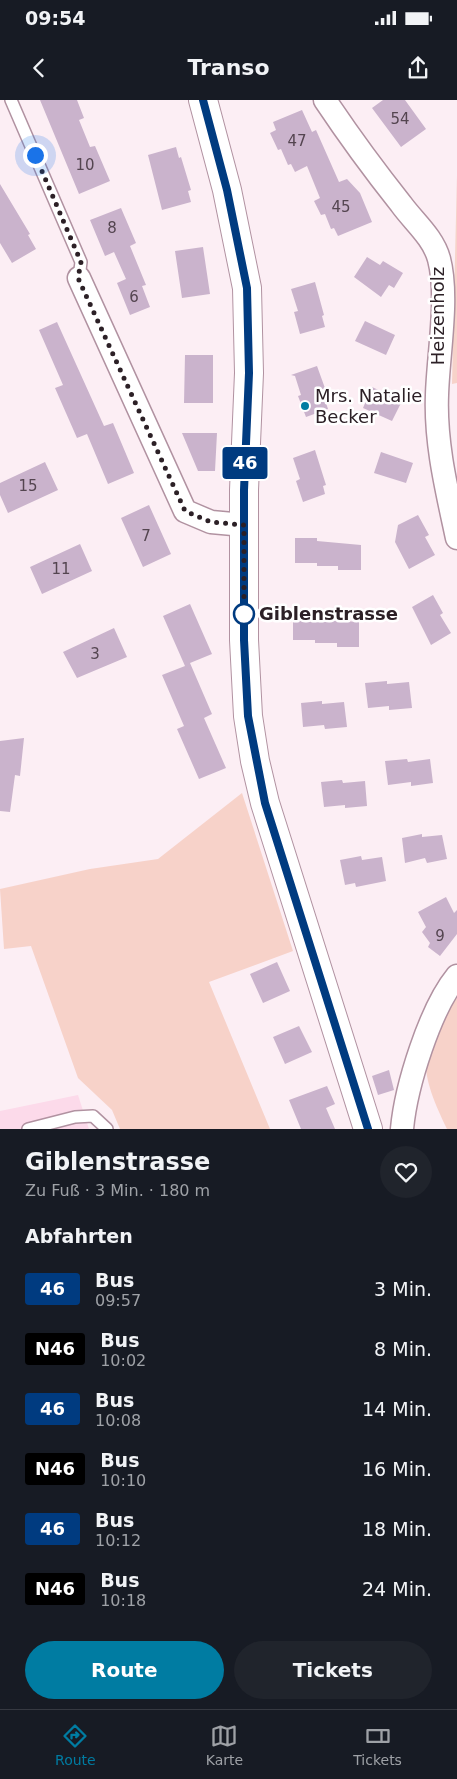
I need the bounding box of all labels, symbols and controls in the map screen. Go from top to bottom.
text: 09:54 [25,7,85,29]
icon: back [25,54,53,82]
icon: share [404,54,432,82]
text: Transo [187,55,270,80]
house number: 54 [390,110,410,128]
house number: 47 [287,132,307,150]
your location [23,143,48,168]
house number: 10 [75,156,95,174]
house number: 45 [331,198,351,216]
house number: 8 [107,219,117,237]
street label: Heizenholz [427,267,448,365]
house number: 6 [129,288,139,306]
place label: Mrs. Natalie Becker [315,385,422,427]
marker: Mrs. Natalie Becker [299,400,311,412]
line badge: 46 [222,447,268,479]
text: 46 [232,452,258,473]
house number: 15 [18,477,38,495]
house number: 7 [141,527,151,545]
house number: 11 [51,560,71,578]
marker: Giblenstrasse [233,603,255,625]
place label: Giblenstrasse [259,603,398,624]
house number: 3 [90,645,100,663]
house number: 9 [435,927,445,945]
button: heart [380,1146,432,1198]
text: Giblenstrasse [25,1148,210,1176]
text: Zu Fuß · 3 Min. · 180 m [25,1181,210,1200]
text: Abfahrten [25,1225,133,1247]
text: Bus [95,1269,134,1291]
text: 46 [40,1278,65,1299]
text: 3 Min. [374,1278,432,1300]
text: 09:57 [95,1291,141,1310]
text: Bus [100,1329,139,1351]
text: N46 [35,1338,75,1359]
text: 8 Min. [374,1338,432,1360]
text: 10:02 [100,1351,146,1370]
text: Bus [95,1389,134,1411]
text: 46 [40,1398,65,1419]
text: 14 Min. [362,1398,432,1420]
text: 10:08 [95,1411,141,1430]
text: Bus [100,1449,139,1471]
text: N46 [35,1458,75,1479]
text: 16 Min. [362,1458,432,1480]
text: 10:10 [100,1471,146,1490]
text: Bus [95,1509,134,1531]
text: 46 [40,1518,65,1539]
text: 18 Min. [362,1518,432,1540]
text: 10:12 [95,1531,141,1550]
text: Bus [100,1569,139,1591]
text: N46 [35,1578,75,1599]
text: 24 Min. [362,1578,432,1600]
text: 10:18 [100,1591,146,1610]
button: Route [25,1641,224,1699]
button: Tickets [234,1641,432,1699]
tab: Route [55,1722,96,1768]
tab: Karte [206,1722,243,1768]
tab: Tickets [353,1722,402,1768]

